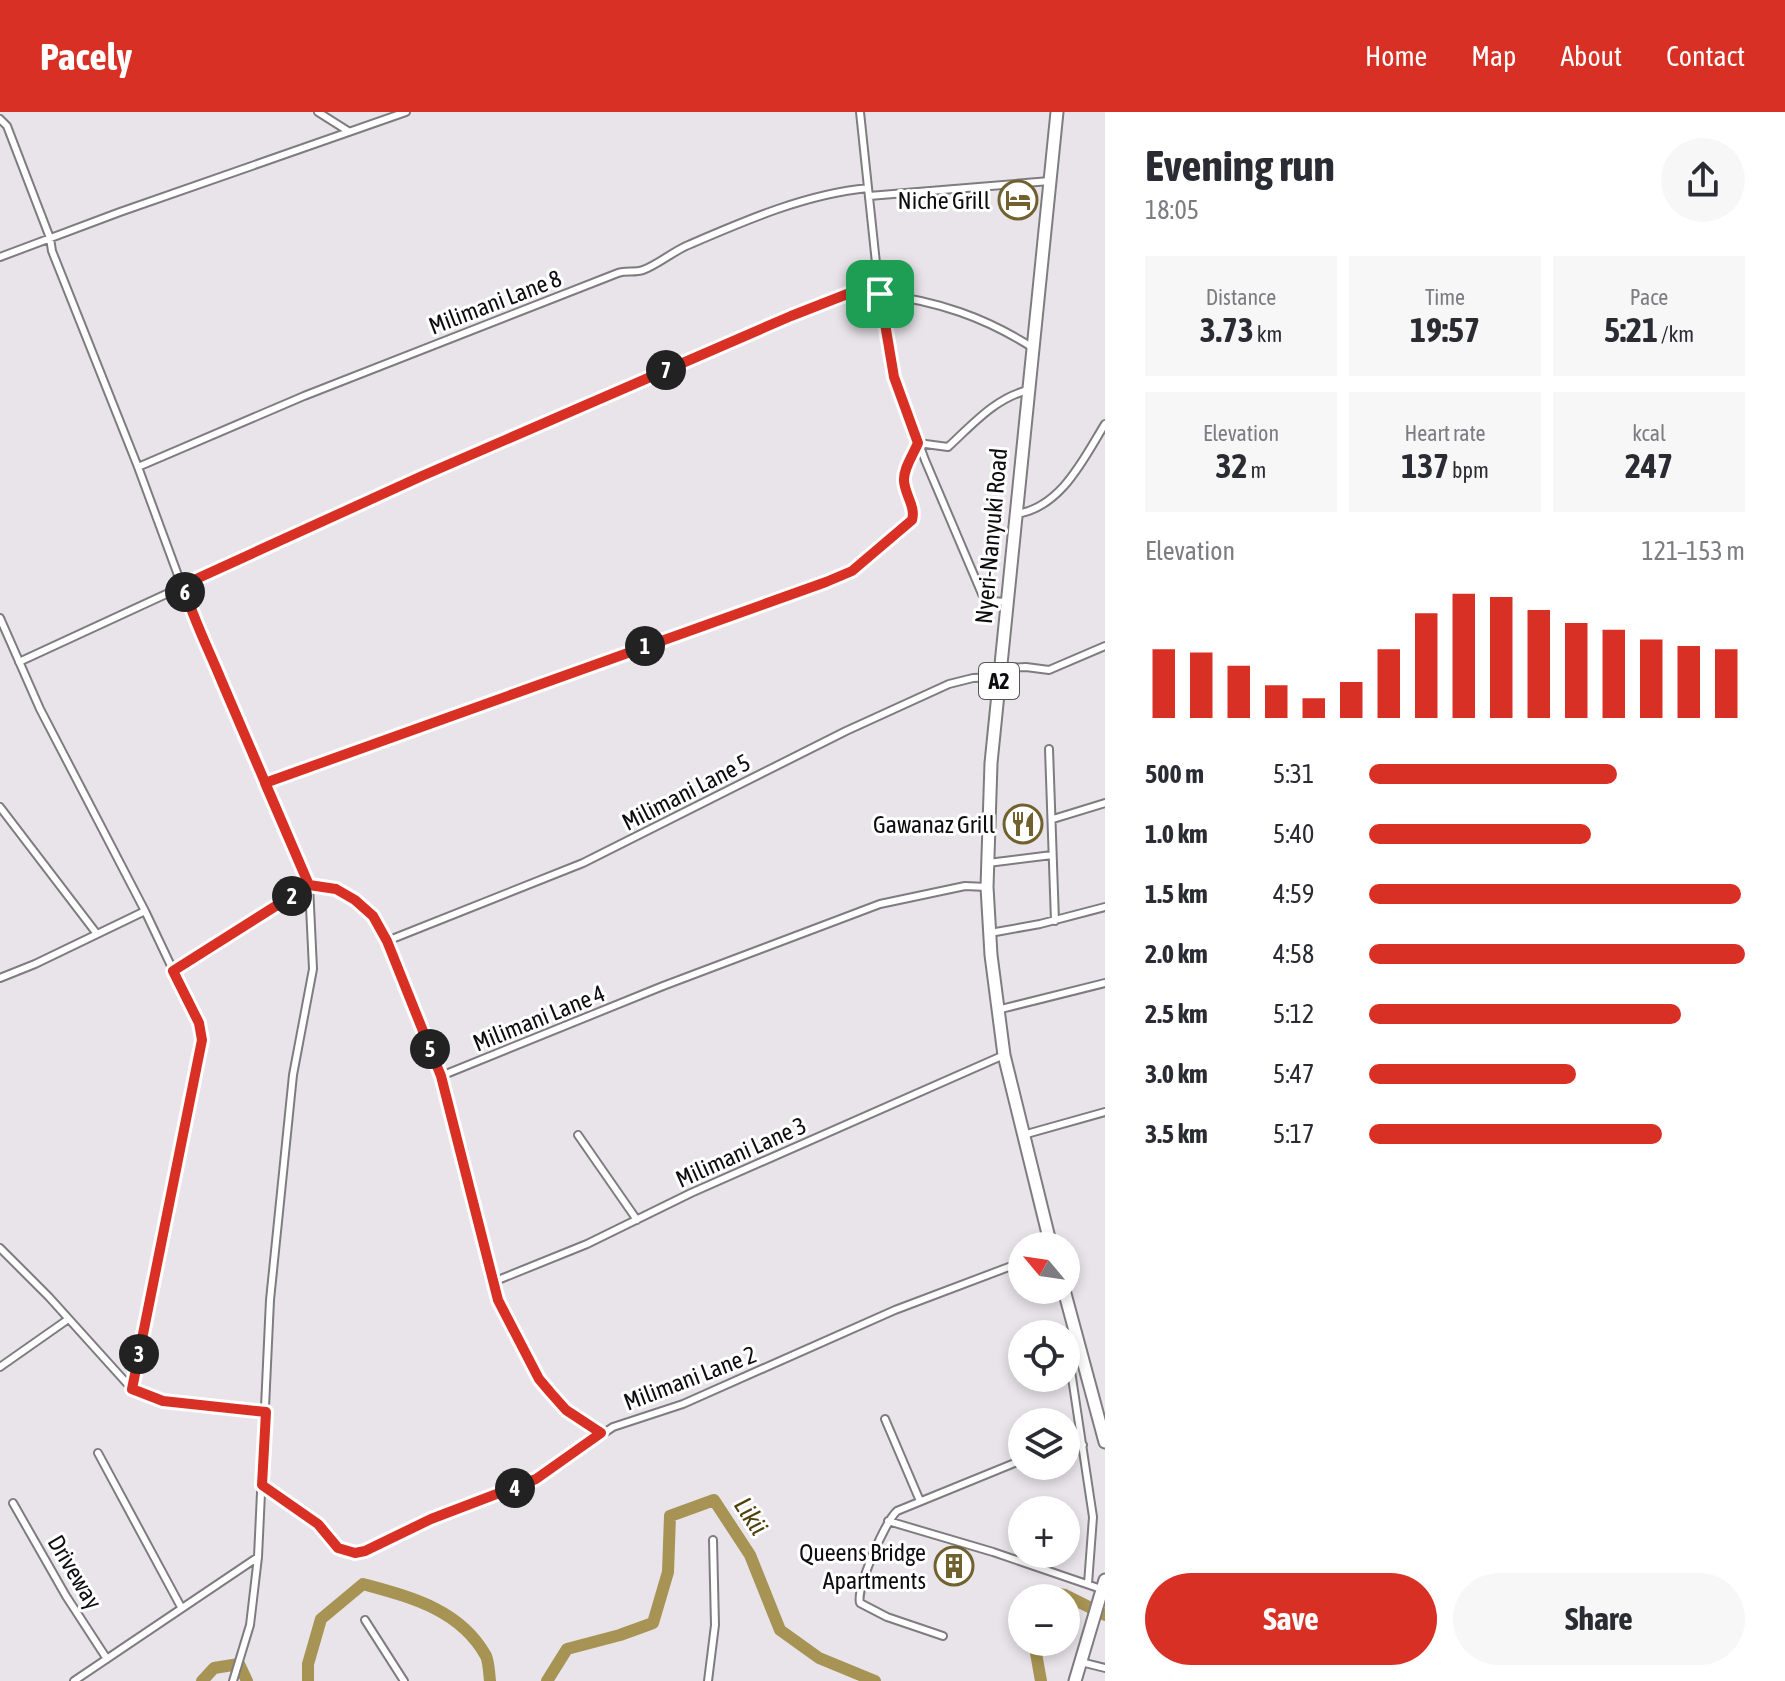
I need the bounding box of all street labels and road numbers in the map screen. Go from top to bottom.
street label: Milimani Lane 8 [425,264,565,340]
street label: Nyeri-Nanyuki Road [970,447,1012,625]
road number: A2 [979,663,1019,699]
street label: Milimani Lane 5 [618,748,754,836]
street label: Milimani Lane 4 [469,979,609,1057]
street label: Milimani Lane 3 [672,1111,810,1193]
street label: Milimani Lane 2 [620,1340,760,1416]
street label: Driveway [42,1530,108,1614]

